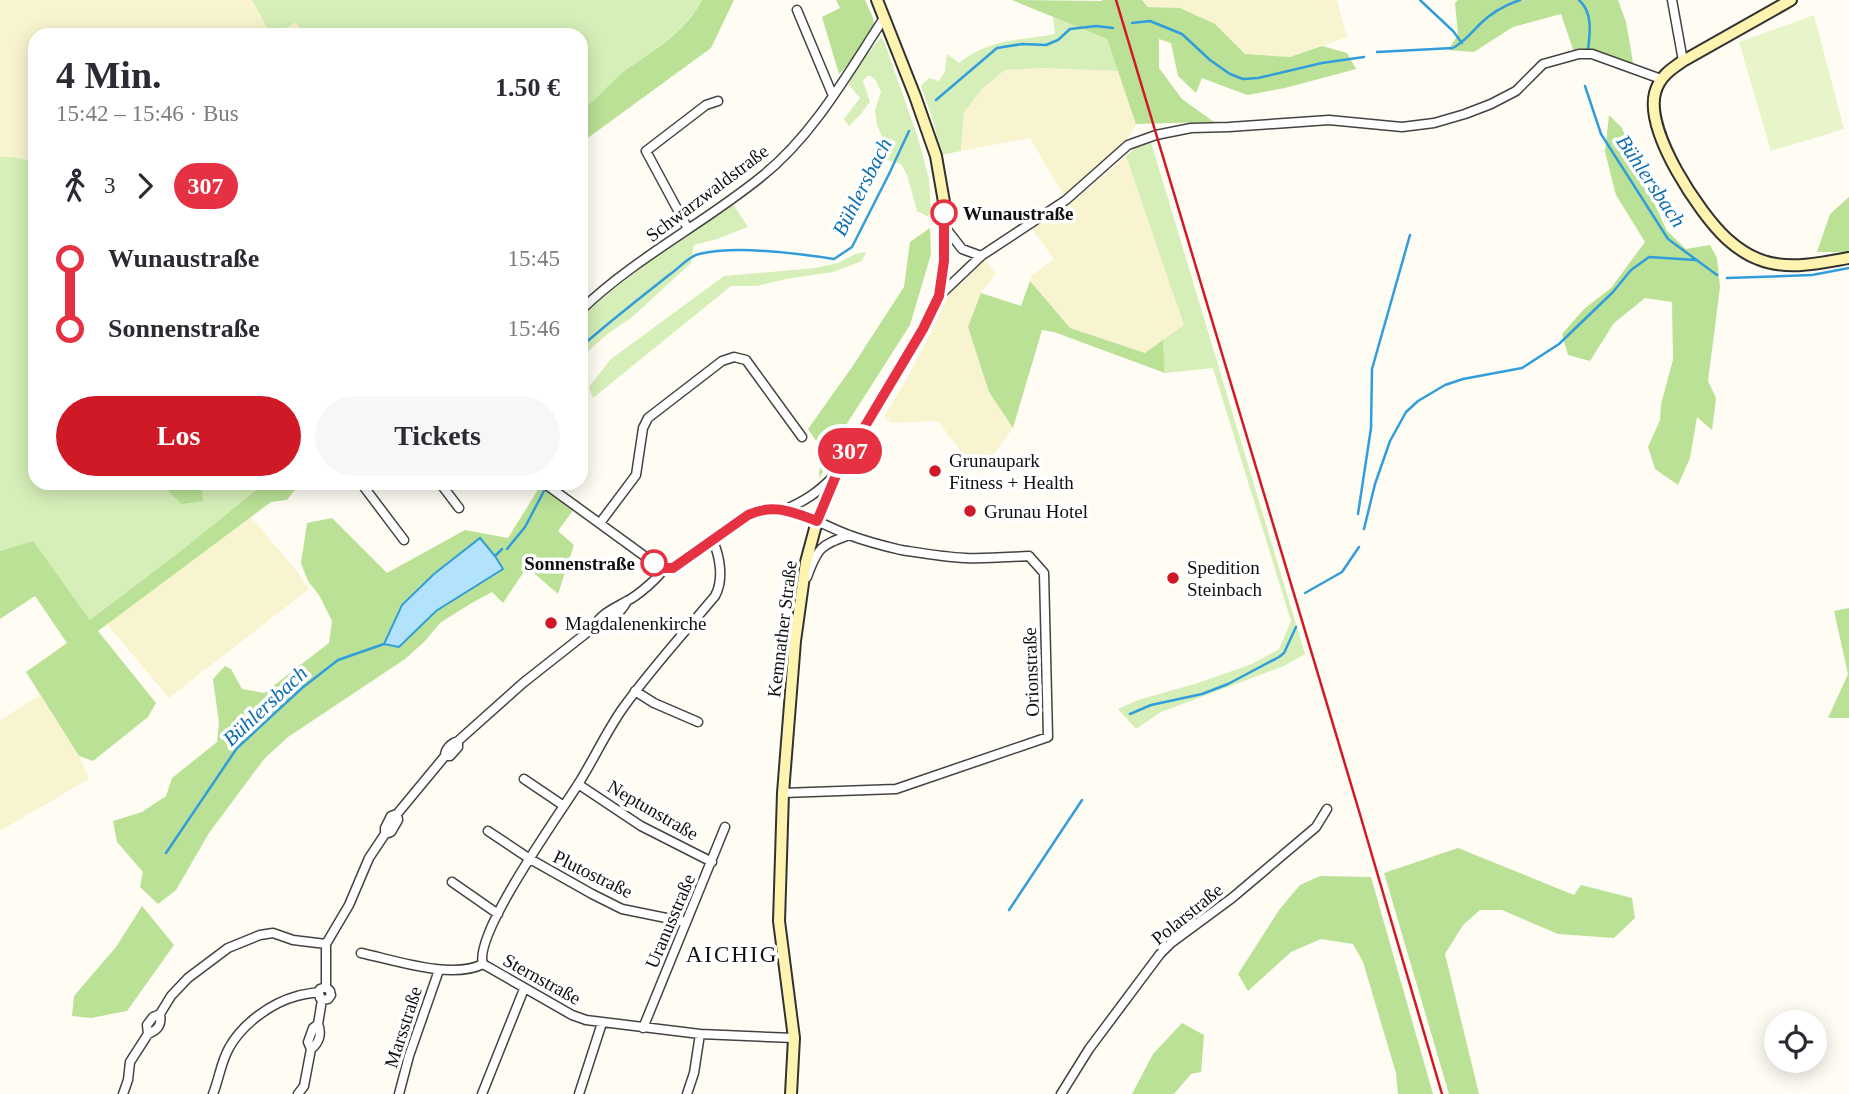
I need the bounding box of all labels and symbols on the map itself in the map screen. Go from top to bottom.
water label: Bühlersbach [1611,130,1691,232]
water label: Bühlersbach [827,134,897,240]
street label: Schwarzwaldstraße [642,140,772,246]
marker: Wunaustraße [931,200,957,226]
place label: Wunaustraße [963,203,1074,224]
line badge: 307 [810,428,890,474]
place label: Grunaupark Fitness + Health [949,450,1074,493]
marker: Grunaupark Fitness + Health [927,463,943,479]
place label: Grunau Hotel [984,501,1088,522]
marker: Grunau Hotel [962,503,978,519]
marker: Sonnenstraße [641,550,667,576]
place label: Sonnenstraße [524,553,635,574]
place label: Spedition Steinbach [1187,557,1262,600]
street label: Kemnather Straße [763,559,801,699]
marker: Spedition Steinbach [1165,570,1181,586]
place label: Magdalenenkirche [565,613,706,634]
marker: Magdalenenkirche [543,615,559,631]
street label: Orionstraße [1019,627,1043,717]
water label: Bühlersbach [218,661,312,751]
street label: Neptunstraße [604,776,702,844]
street label: Plutostraße [550,846,636,902]
street label: Uranusstraße [641,871,699,971]
street label: Polarstraße [1147,879,1227,949]
district label: AICHIG [686,942,778,967]
street label: Sternstraße [500,949,584,1009]
street label: Marsstraße [380,984,426,1070]

